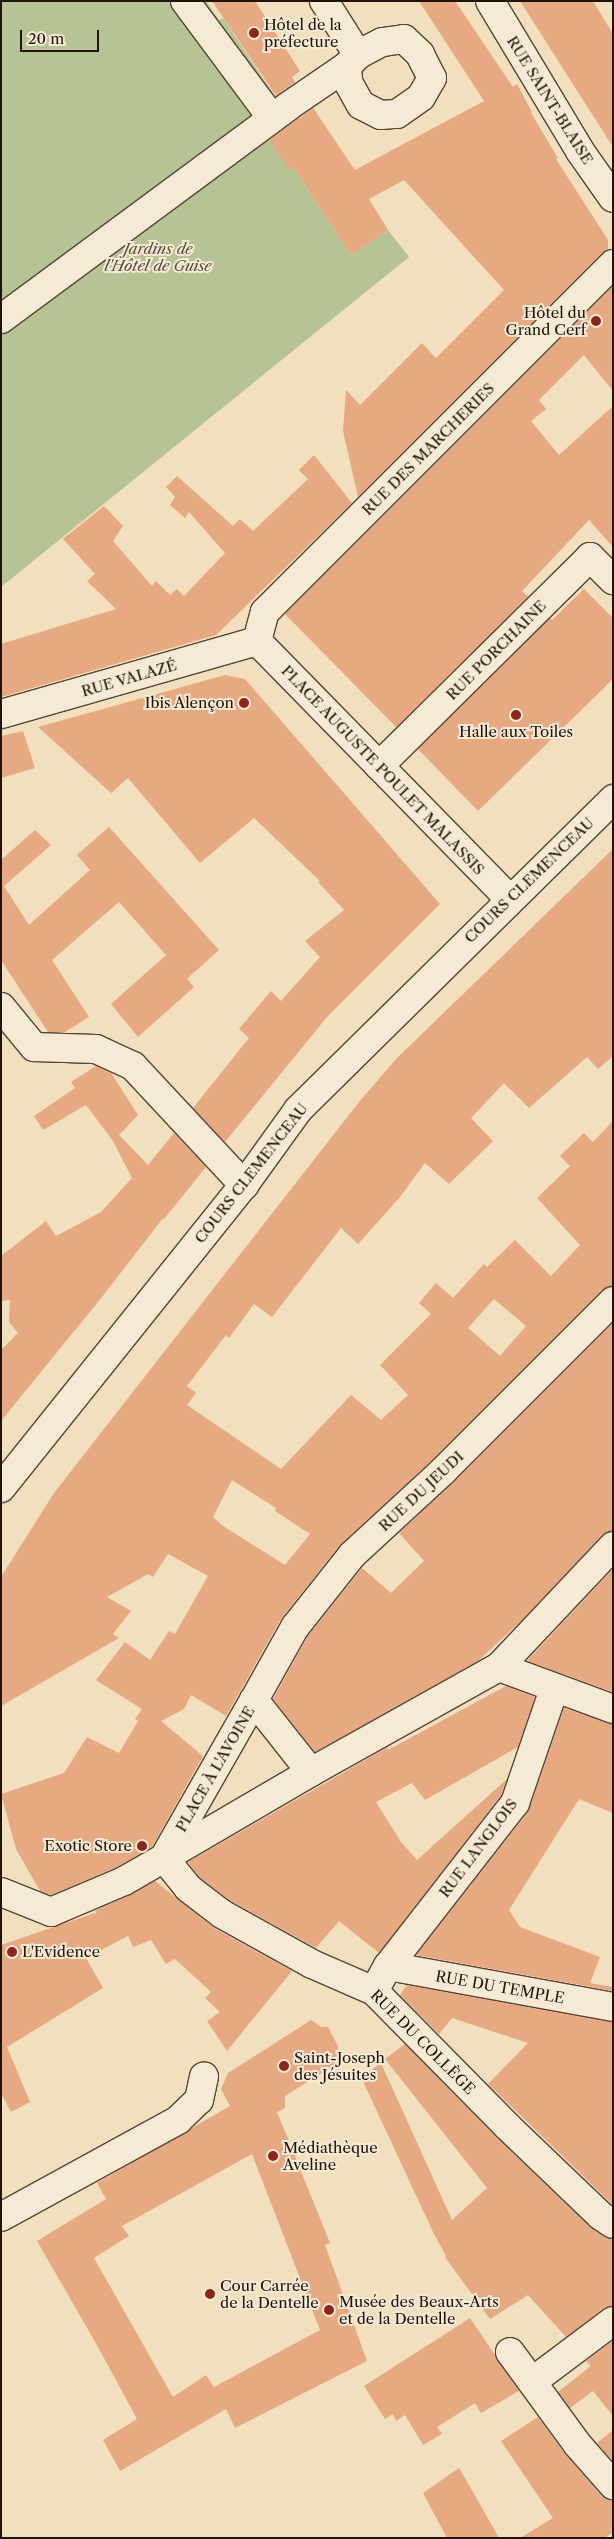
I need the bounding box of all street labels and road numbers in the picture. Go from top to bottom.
street label: RUE SAINT-BLAISE [503,33,597,167]
street label: RUE DES MARCHERIES [358,379,498,519]
street label: RUE PORCHAINE [442,596,550,704]
street label: RUE VALAZÉ [79,656,179,700]
street label: PLACE AUGUSTE POULET MALASSIS [277,661,489,879]
street label: COURS CLEMENCEAU [461,813,597,947]
street label: COURS CLEMENCEAU [191,1099,311,1247]
street label: RUE DU JEUDI [375,1447,467,1535]
street label: PLACE À L'AVOINE [171,1702,259,1836]
street label: RUE LANGLOIS [435,1795,521,1901]
street label: RUE DU TEMPLE [434,1967,566,2007]
street label: RUE DU COLLÈGE [367,1986,479,2098]

